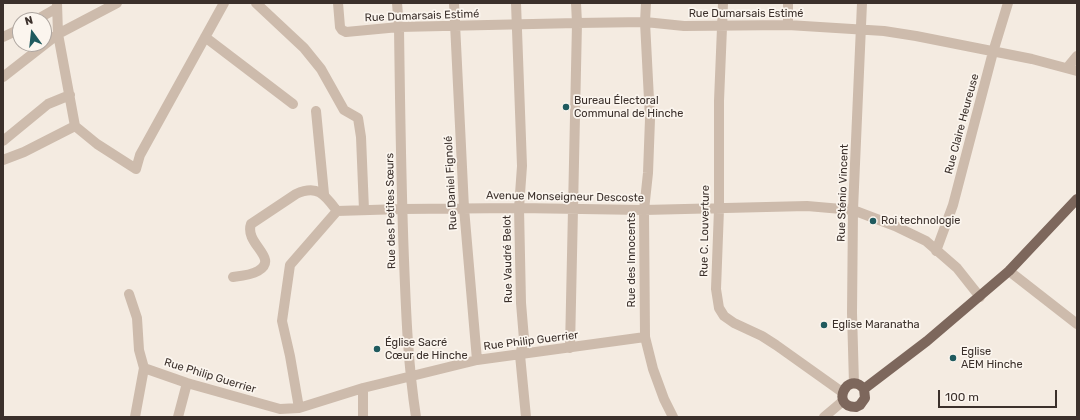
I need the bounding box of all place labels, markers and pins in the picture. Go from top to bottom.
place label: Bureau Électoral Communal de Hinche [574,94,683,120]
marker: Bureau Électoral Communal de Hinche [561,102,571,112]
place label: Roi technologie [881,214,960,228]
marker: Roi technologie [868,216,878,226]
place label: Eglise Maranatha [832,318,920,332]
marker: Eglise Maranatha [819,320,829,330]
place label: Église Sacré Cœur de Hinche [385,336,468,362]
marker: Église Sacré Cœur de Hinche [372,344,382,354]
place label: Eglise AEM Hinche [961,345,1023,371]
marker: Eglise AEM Hinche [948,353,958,363]

